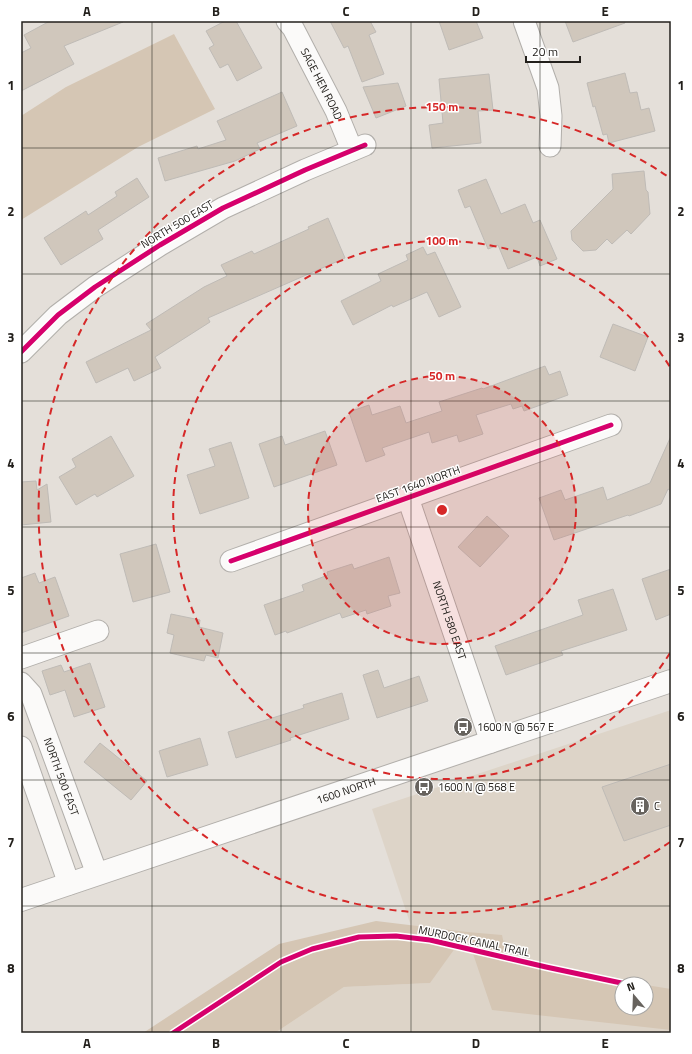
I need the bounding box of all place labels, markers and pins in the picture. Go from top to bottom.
centre of rings [435,503,449,517]
bus stop icon: 1600 N @ 567 E [452,716,474,738]
place label: 1600 N @ 567 E [477,719,554,735]
bus stop icon: 1600 N @ 568 E [413,776,435,798]
place label: 1600 N @ 568 E [438,779,515,795]
building icon: C [629,795,651,817]
place label: C [654,798,660,814]

